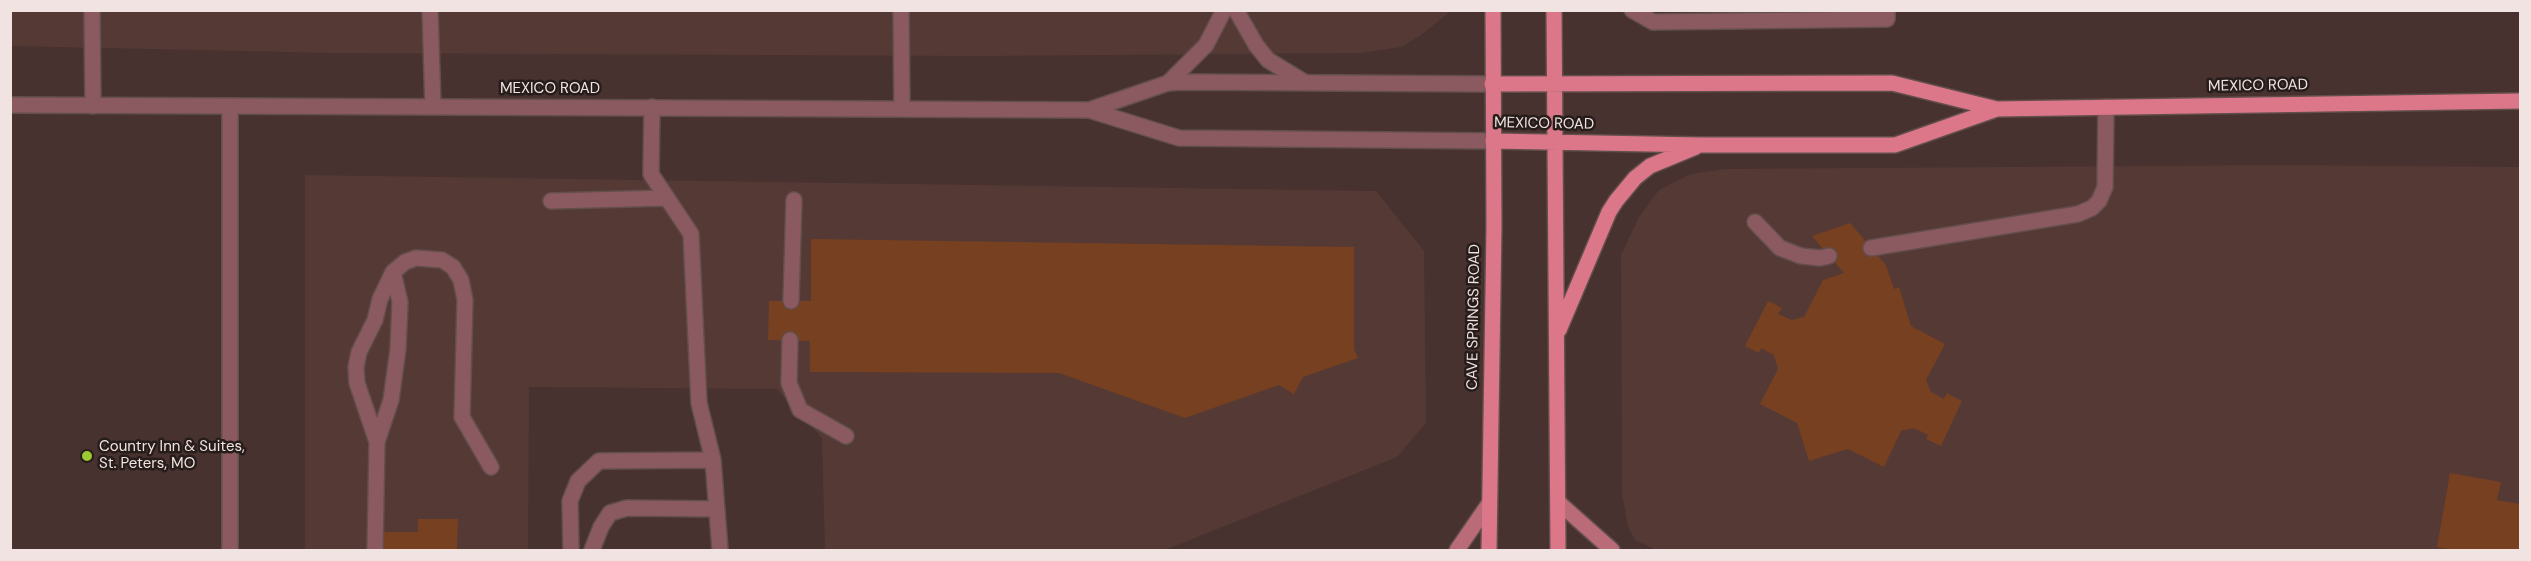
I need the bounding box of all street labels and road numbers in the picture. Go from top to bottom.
street label: MEXICO ROAD [2208,76,2308,96]
street label: MEXICO ROAD [500,80,600,98]
street label: MEXICO ROAD [1494,114,1594,134]
street label: CAVE SPRINGS ROAD [1464,244,1484,390]

